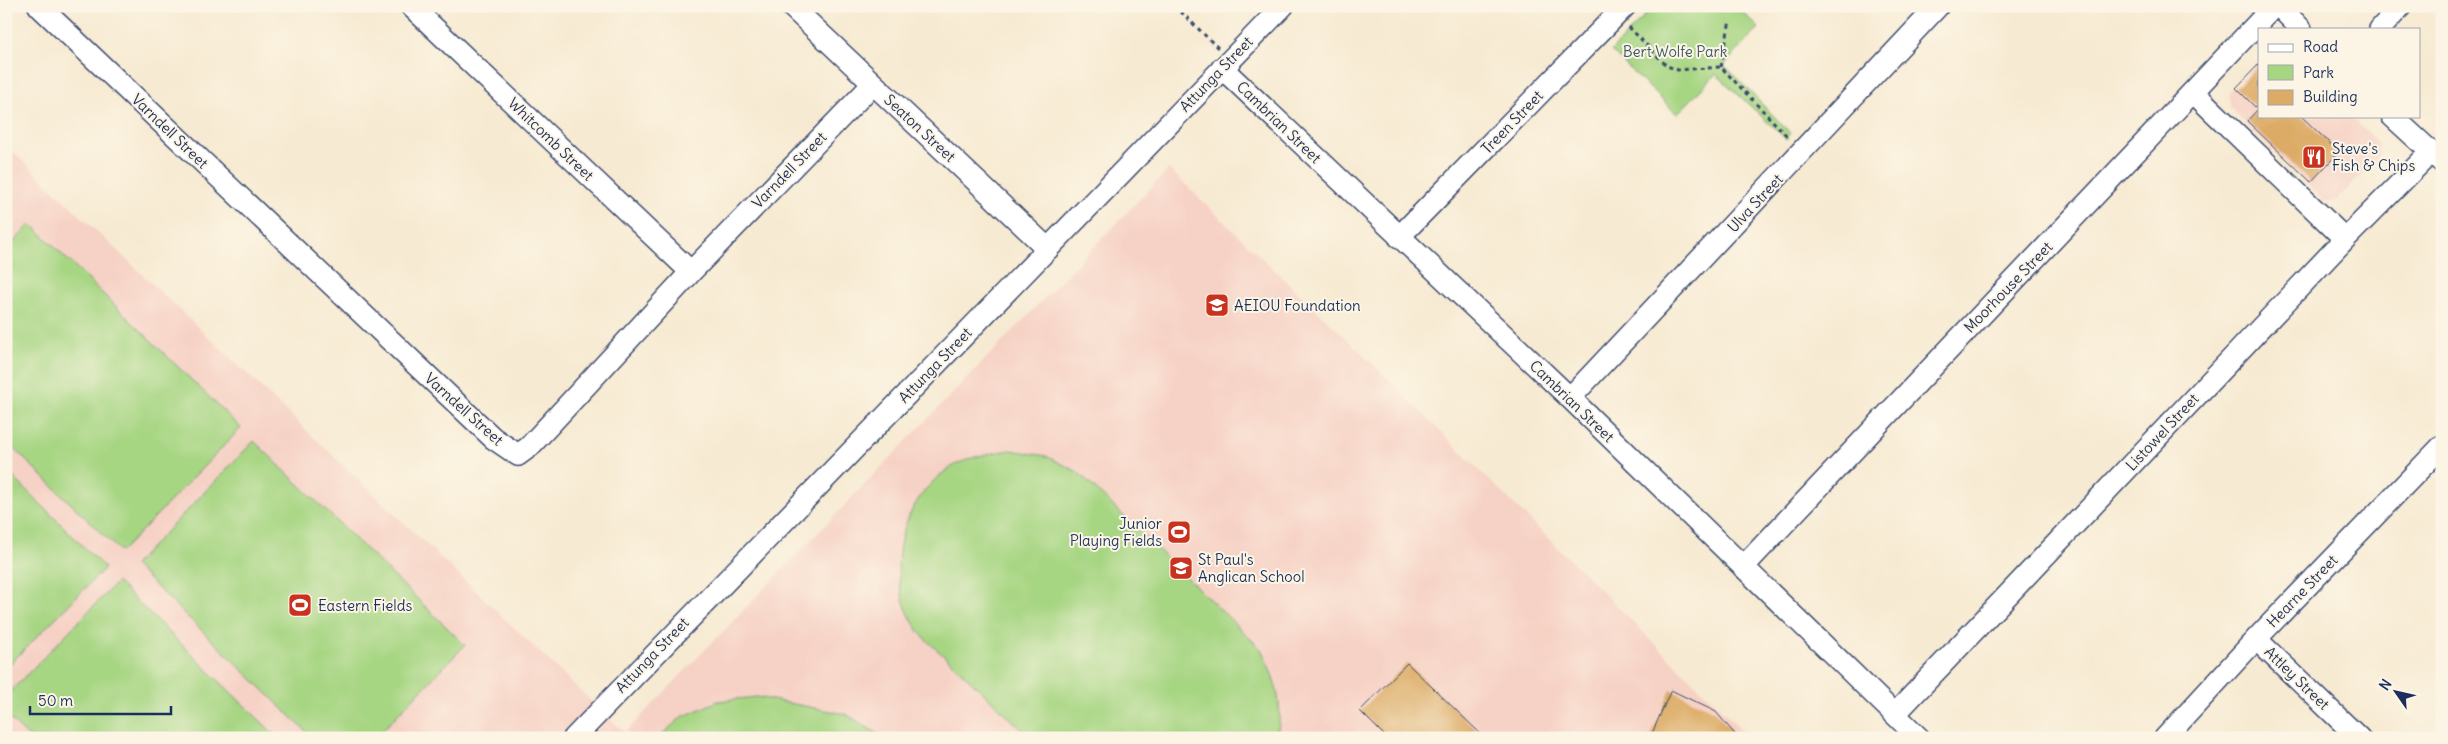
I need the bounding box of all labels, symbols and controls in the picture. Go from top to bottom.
legend [2258,28,2420,118]
street label: Attunga Street [1175,32,1257,116]
text: Road [2303,37,2338,56]
park label: Bert Wolfe Park [1623,42,1728,61]
text: Park [2303,63,2334,82]
street label: Cambrian Street [1233,77,1325,167]
street label: Treen Street [1477,86,1547,158]
text: Building [2303,87,2358,106]
street label: Varndell Street [128,90,212,172]
street label: Seaton Street [880,90,960,166]
street label: Whitcomb Street [504,93,598,185]
street label: Varndell Street [748,128,830,212]
place label: Steve's Fish & Chips [2332,139,2415,175]
restaurant icon: Steve's Fish & Chips [2301,144,2327,170]
street label: Ulva Street [1723,170,1787,236]
street label: Moorhouse Street [1960,237,2056,337]
school or university icon: AEIOU Foundation [1204,292,1230,318]
place label: AEIOU Foundation [1234,296,1361,315]
street label: Attunga Street [894,323,976,407]
street label: Cambrian Street [1526,356,1618,446]
street label: Varndell Street [421,369,507,449]
street label: Listowel Street [2121,389,2203,475]
place label: Junior Playing Fields [1070,514,1162,550]
sports icon: Junior Playing Fields [1166,519,1192,545]
place label: St Paul's Anglican School [1198,550,1305,586]
street label: Hearne Street [2263,551,2341,631]
school or university icon: St Paul's Anglican School [1168,555,1194,581]
sports icon: Eastern Fields [287,592,313,618]
place label: Eastern Fields [318,596,412,615]
street label: Attunga Street [611,613,693,697]
street label: Attley Street [2260,642,2334,714]
north arrow [2370,666,2420,716]
text: N [2375,676,2395,694]
scale bar [30,684,171,716]
text: 50 m [38,691,73,710]

